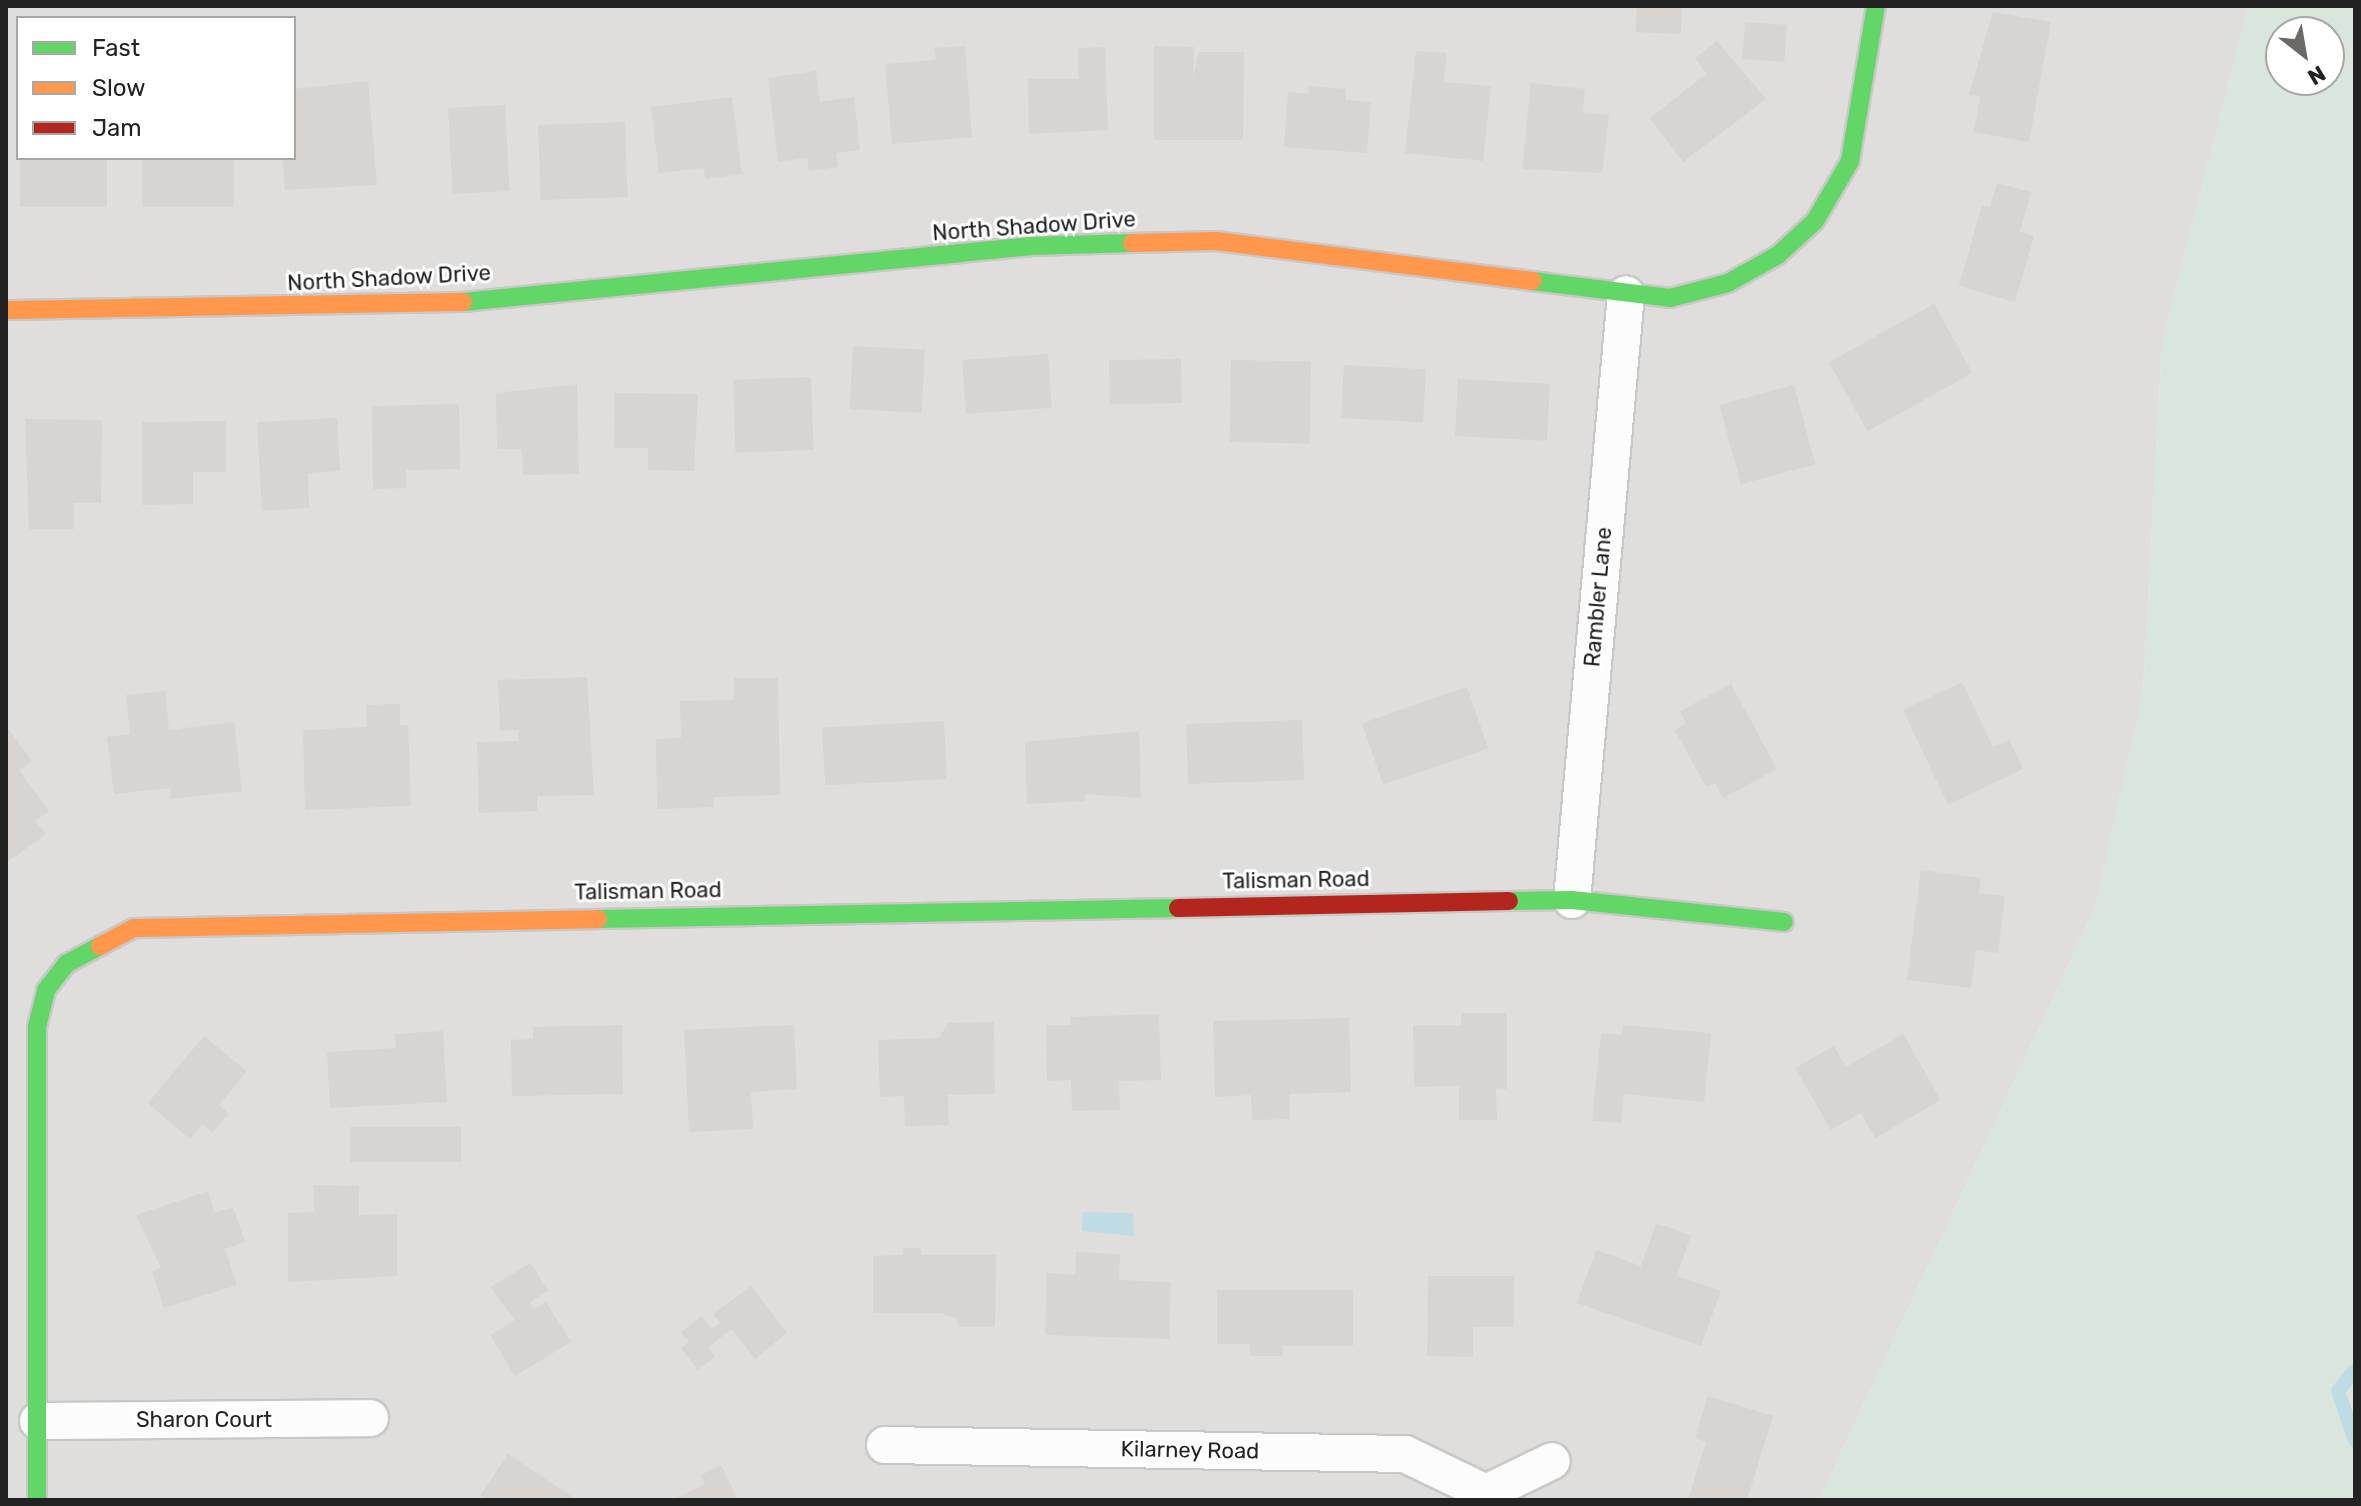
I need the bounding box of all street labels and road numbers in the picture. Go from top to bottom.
street label: North Shadow Drive [931,206,1137,246]
street label: North Shadow Drive [286,259,492,297]
street label: Rambler Lane [1579,526,1617,668]
street label: Talisman Road [1222,866,1370,894]
street label: Talisman Road [574,877,722,905]
street label: Sharon Court [136,1407,272,1433]
street label: Kilarney Road [1120,1436,1260,1464]

